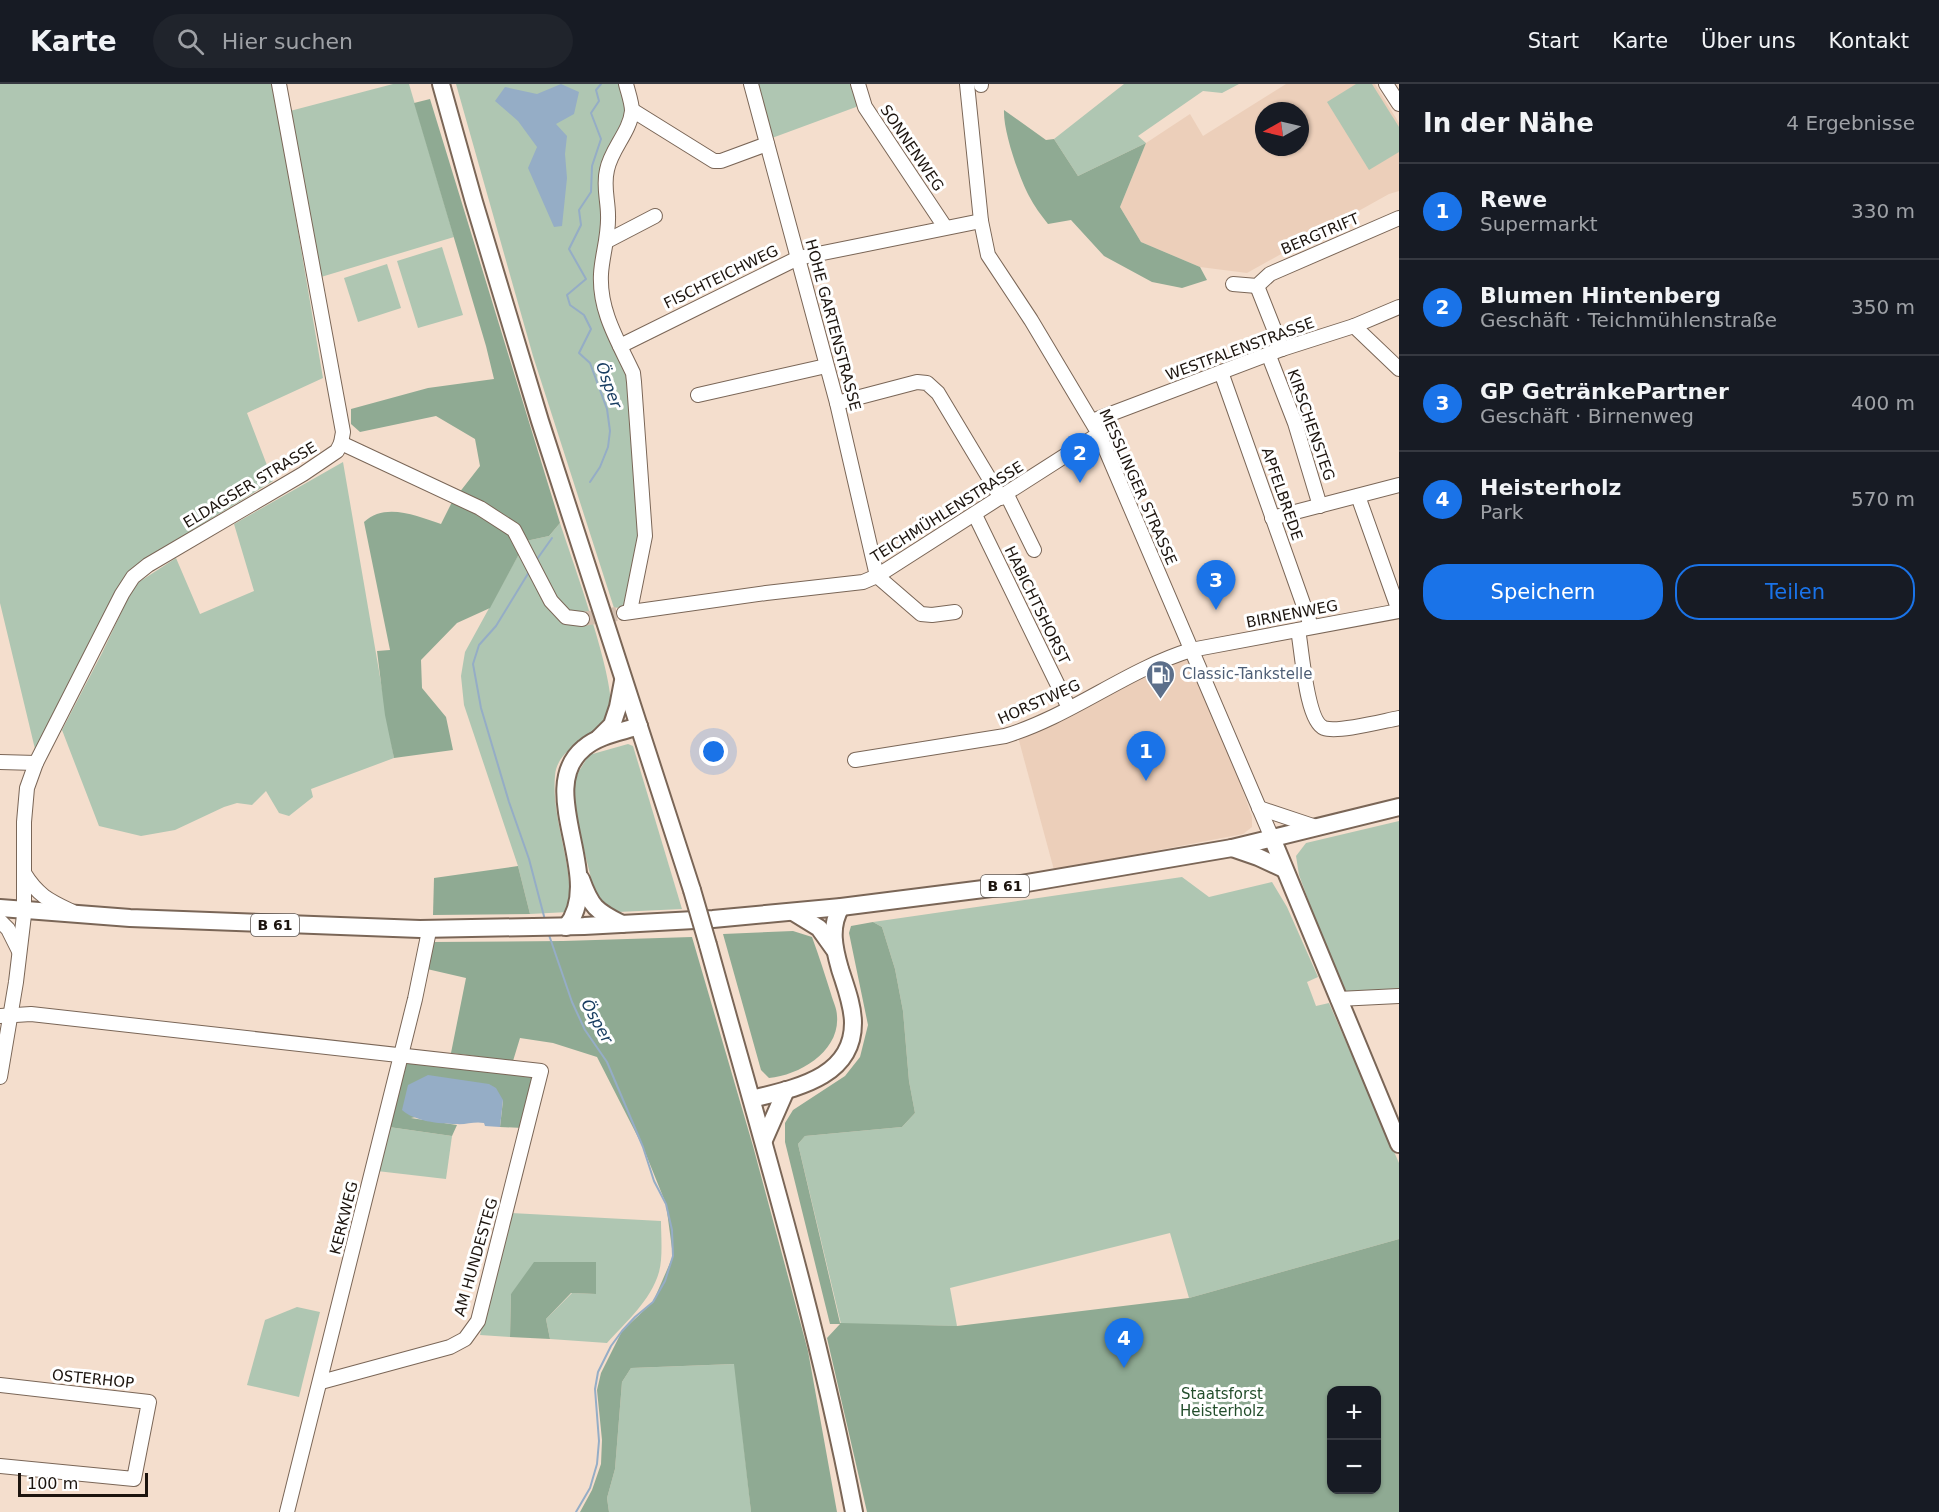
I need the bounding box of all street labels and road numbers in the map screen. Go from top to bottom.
street label: SONNENWEG [876,101,948,195]
street label: BERGTRIFT [1278,209,1362,258]
street label: HOHE GARTENSTRASSE [801,237,865,413]
street label: FISCHTEICHWEG [661,241,781,313]
street label: WESTFALENSTRASSE [1163,314,1317,384]
street label: KIRSCHENSTEG [1284,367,1338,483]
street label: MESSLINGER STRASSE [1095,406,1181,568]
street label: ELDAGSER STRASSE [180,438,320,532]
street label: APFELBREDE [1258,445,1306,543]
street label: TEICHMÜHLENSTRASSE [866,457,1027,567]
street label: HABICHTSHORST [1001,543,1074,668]
street label: BIRNENWEG [1245,596,1339,632]
street label: HORSTWEG [995,676,1083,728]
road number: B 61 [981,875,1029,897]
road number: B 61 [251,914,299,936]
street label: KERKWEG [326,1179,362,1257]
street label: AM HUNDESTEG [450,1196,502,1318]
street label: OSTERHOP [51,1366,135,1392]

